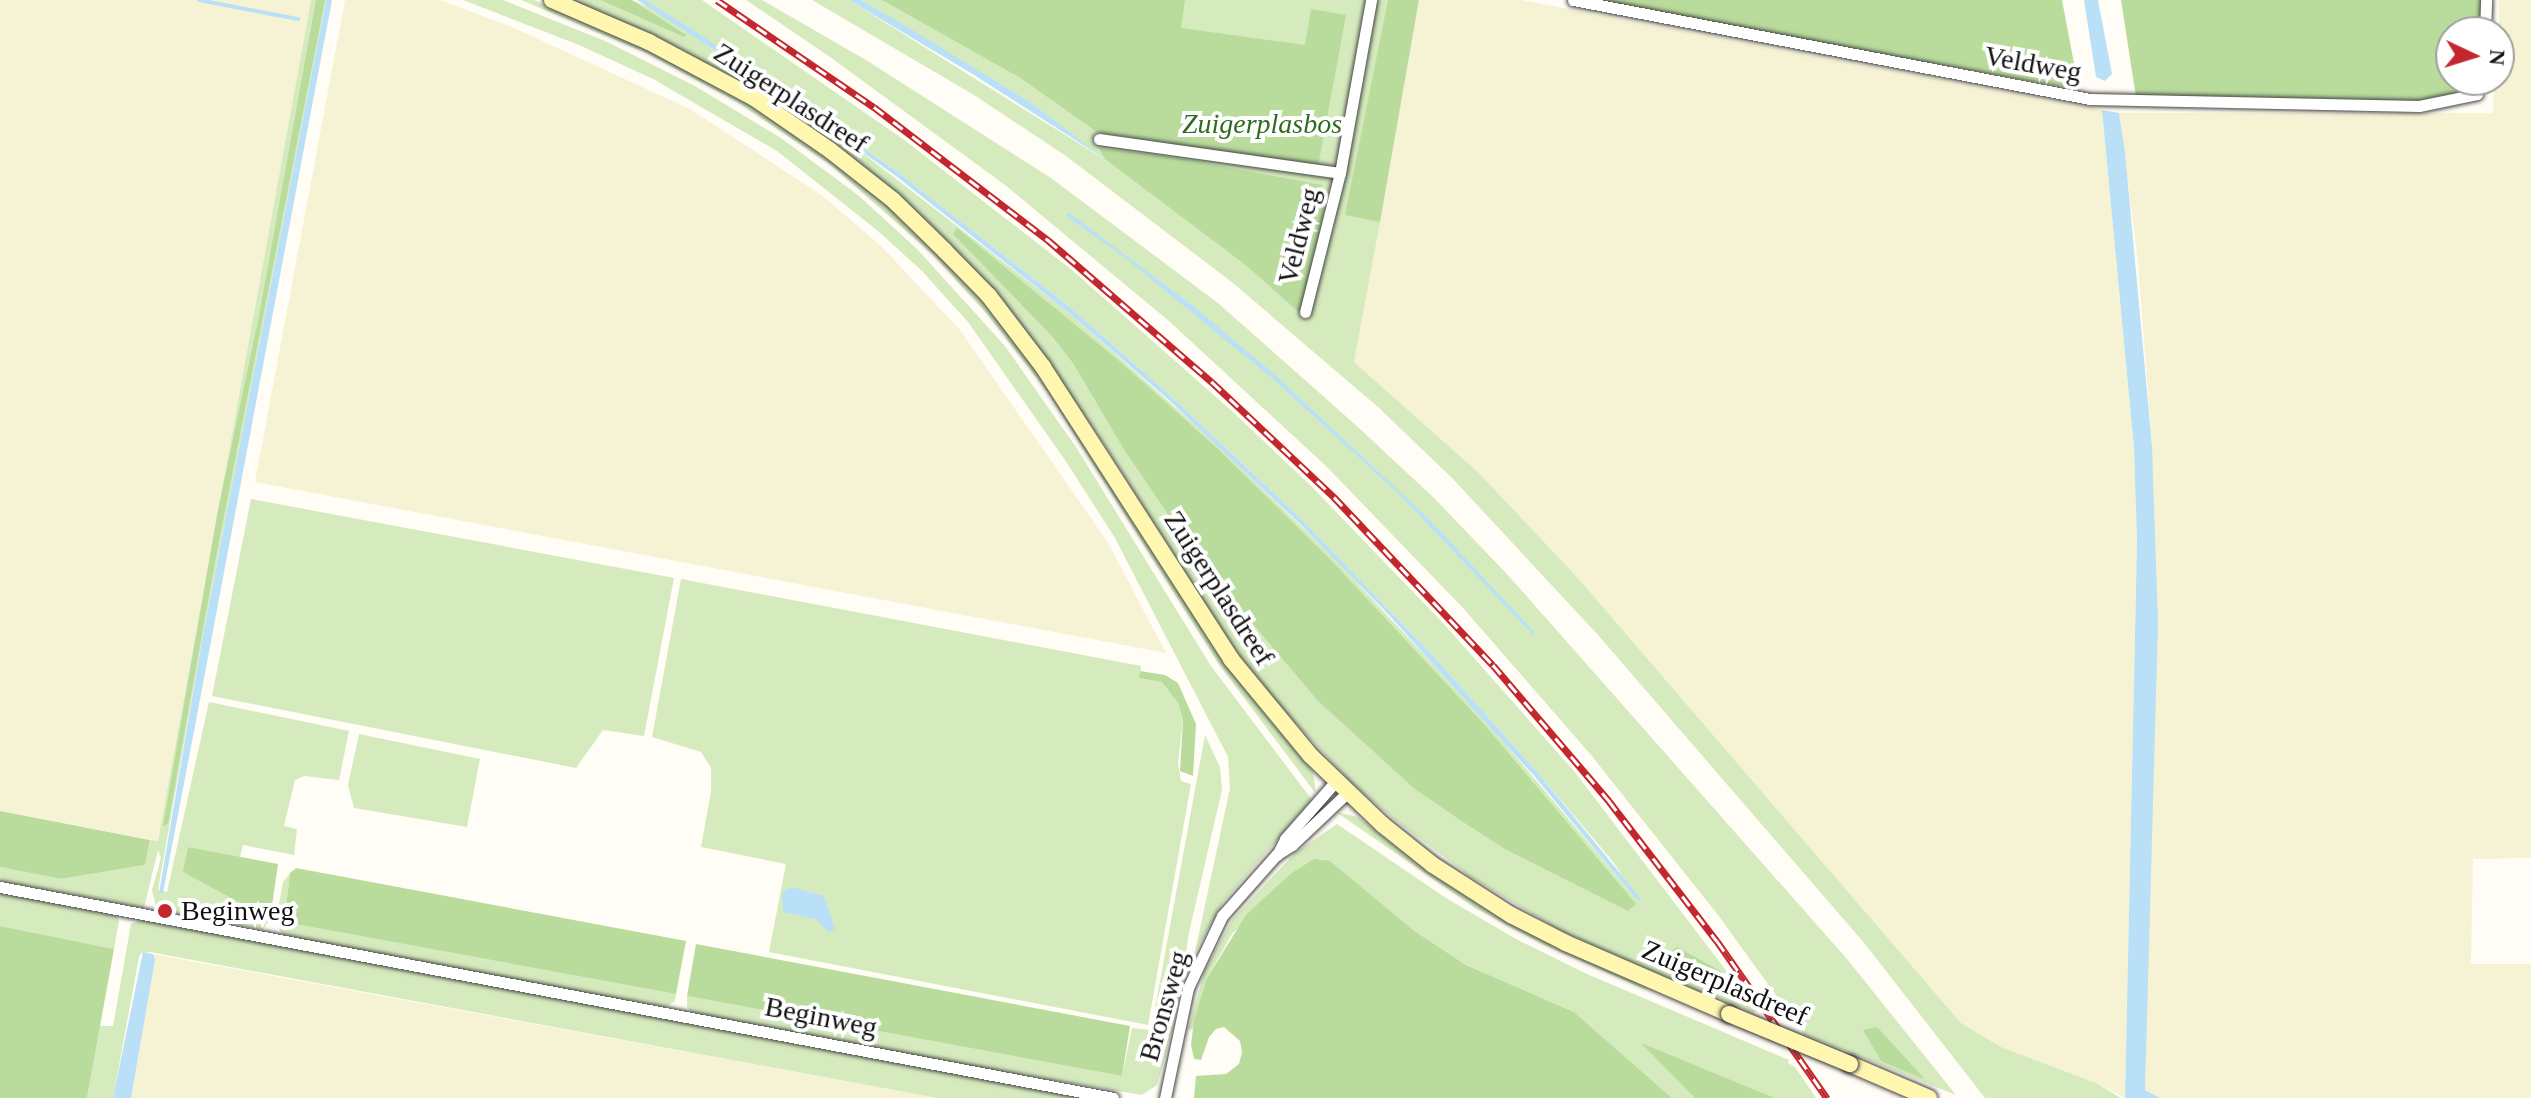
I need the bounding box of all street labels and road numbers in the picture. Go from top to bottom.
street label: Zuigerplasdreef [708,36,874,160]
street label: Veldweg [1982,39,2084,89]
street label: Veldweg [1271,184,1327,288]
street label: Zuigerplasdreef [1157,505,1281,671]
street label: Zuigerplasdreef [1637,933,1813,1033]
street label: Bronsweg [1132,947,1196,1065]
street label: Beginweg [762,990,880,1044]

